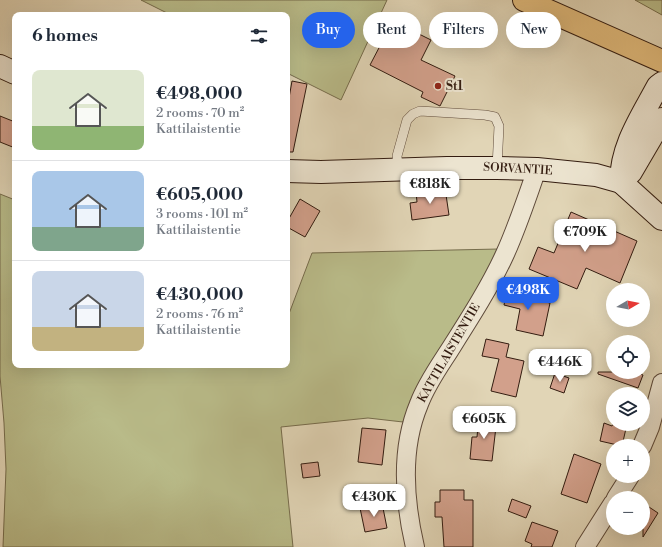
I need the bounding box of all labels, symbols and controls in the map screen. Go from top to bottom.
chip: Buy [302,12,355,48]
chip: Rent [363,12,421,48]
chip: Filters [429,12,498,48]
chip: New [506,12,561,48]
text: 6 homes [32,25,98,47]
icon: filters [248,25,270,47]
place label: St1 [446,79,463,94]
marker: St1 [433,81,443,91]
text: €498,000 [156,83,242,105]
icon: home [64,86,112,134]
text: 2 rooms · 70 m² [156,105,244,121]
text: Kattilaistentie [156,121,241,137]
street label: SORVANTIE [483,160,553,178]
pin: €818K [402,171,458,205]
text: €818K [409,176,451,192]
text: €605,000 [156,184,243,206]
icon: home [64,187,112,235]
text: 3 rooms · 101 m² [156,206,248,222]
pin: €709K [557,219,613,253]
text: Kattilaistentie [156,222,241,238]
text: €709K [563,224,607,240]
pin: €498K [500,277,556,311]
text: €498K [506,282,550,298]
north arrow [606,283,650,327]
map controls [606,283,650,535]
text: €430,000 [156,284,243,306]
icon: home [64,287,112,335]
street label: KATTILAISTENTIE [414,301,484,405]
text: 2 rooms · 76 m² [156,306,243,322]
text: Kattilaistentie [156,322,241,338]
button: locate [606,335,650,379]
pin: €446K [532,349,588,383]
text: €446K [538,354,582,370]
button: layers [606,387,650,431]
pin: €605K [456,406,512,440]
text: €605K [462,411,506,427]
button: + [606,439,650,483]
pin: €430K [346,484,402,518]
text: €430K [352,489,397,505]
button: − [606,491,650,535]

